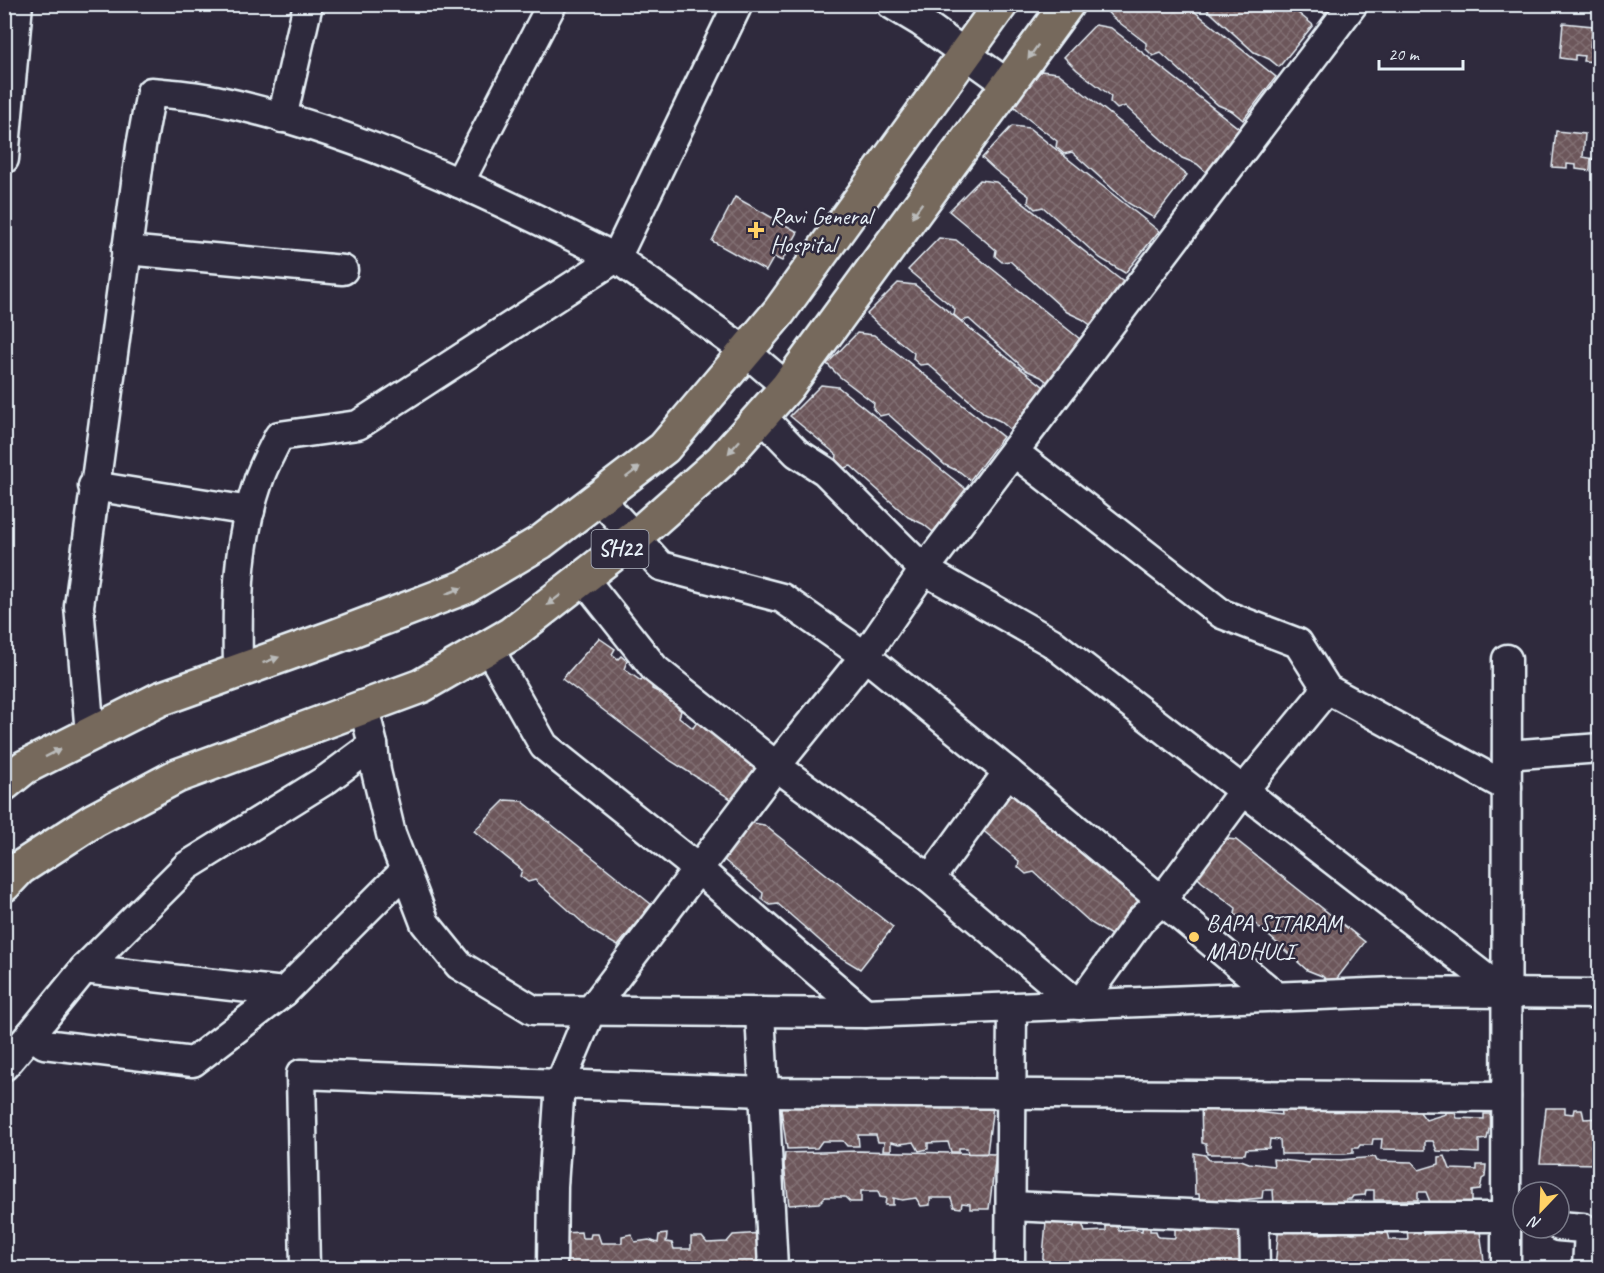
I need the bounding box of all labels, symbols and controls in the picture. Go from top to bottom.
scale bar [1379,33,1463,71]
text: 20 m [1388,43,1421,65]
one-way arrow [1027,44,1039,60]
place label: Ravi General Hospital [770,201,876,259]
one-way arrow [912,202,924,217]
marker: Ravi General Hospital [747,221,765,239]
one-way arrow [727,439,741,454]
one-way arrow [624,466,640,478]
road number: SH22 [592,530,648,568]
one-way arrow [445,586,463,596]
one-way arrow [546,594,562,607]
one-way arrow [262,654,280,664]
one-way arrow [45,748,62,757]
place label: BAPA SITARAM MADHULI [1206,908,1344,966]
marker: BAPA SITARAM MADHULI [1187,930,1201,944]
north arrow [1511,1180,1571,1240]
text: N [1524,1211,1544,1234]

